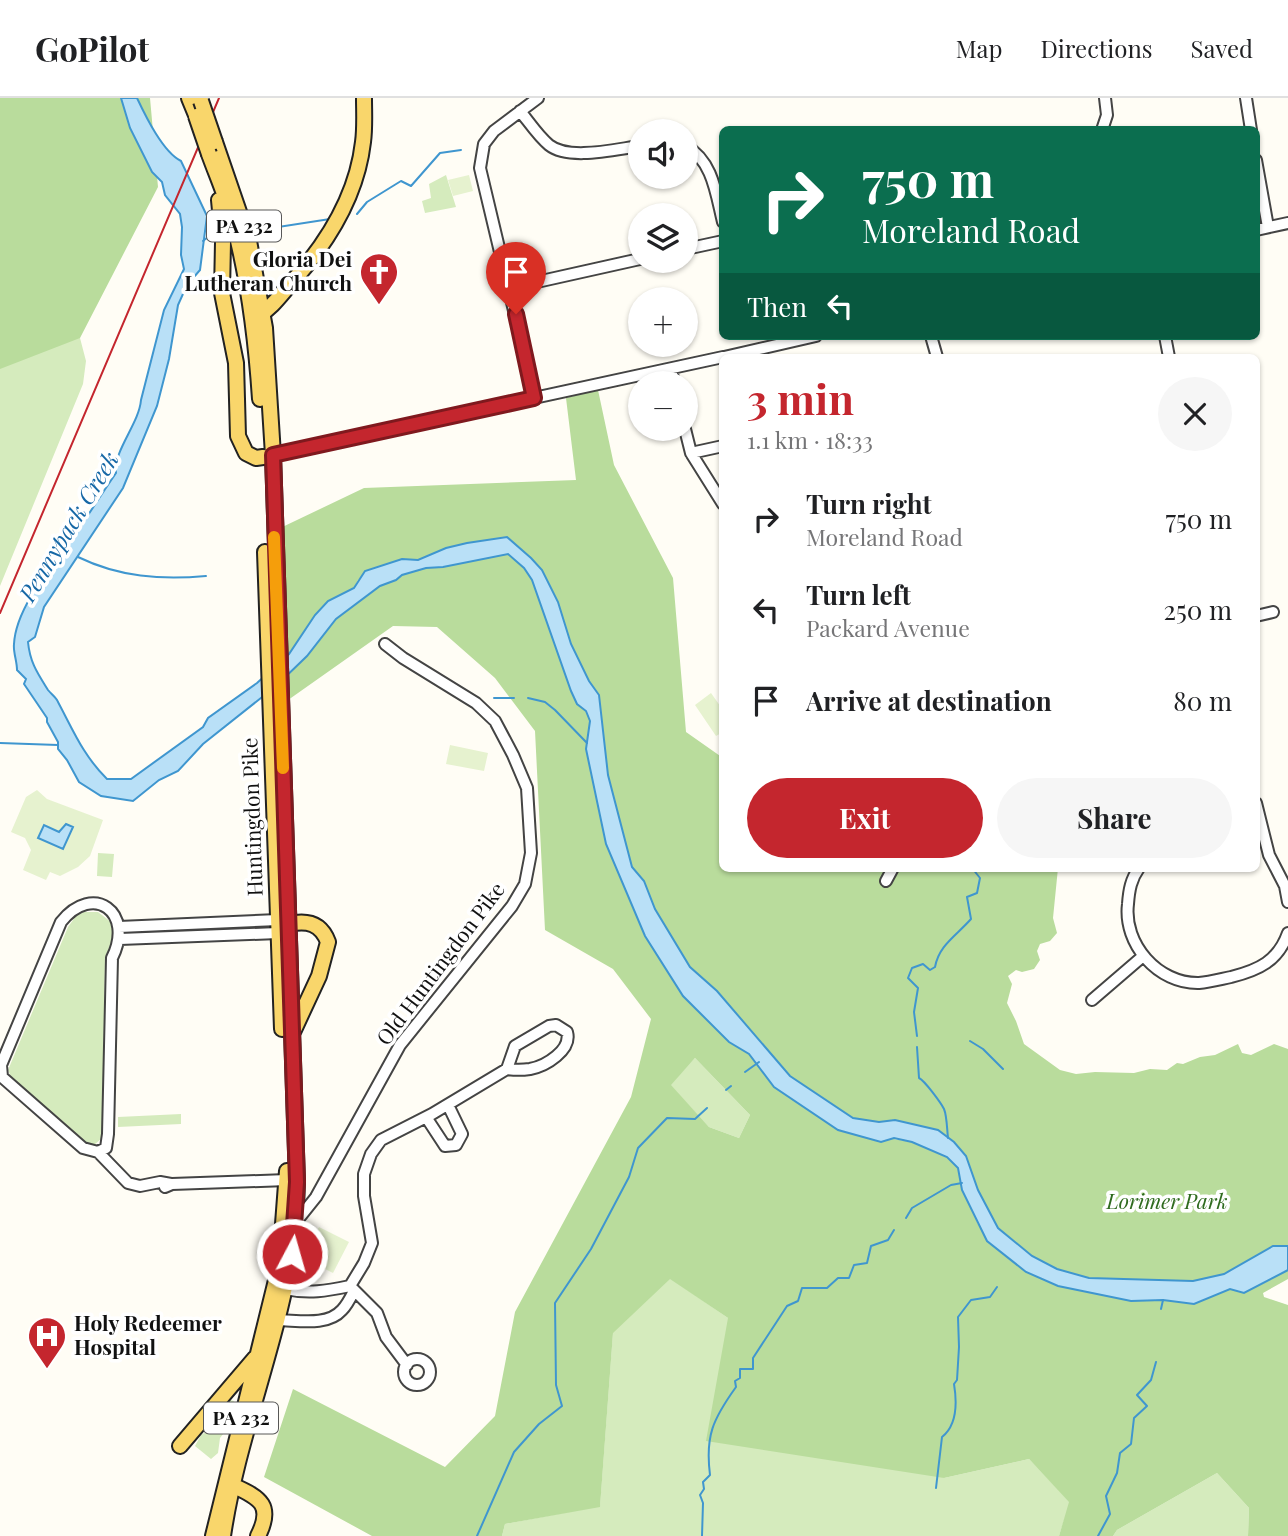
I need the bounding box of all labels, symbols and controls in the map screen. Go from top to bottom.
text: GoPilot [35,26,149,70]
text: Map [956,32,1002,64]
text: Directions [1040,32,1153,64]
text: Saved [1191,32,1253,64]
map controls [628,119,698,441]
button: sound [628,119,698,189]
text: 750 m [862,145,994,210]
icon: right [747,154,838,245]
button: layers [628,203,698,273]
text: Moreland Road [862,208,1080,251]
road number: PA 232 [207,210,281,242]
pin [486,242,546,314]
place label: Gloria Dei Lutheran Church [184,244,352,296]
church icon: Gloria Dei Lutheran Church [358,251,400,306]
icon: arrive [497,253,535,291]
button: + [628,287,698,357]
icon: left [821,287,859,325]
text: Then [747,289,807,324]
text: 3 min [747,370,854,426]
button: − [628,371,698,441]
button: close [1158,377,1232,451]
text: 1.1 km · 18:33 [747,424,873,455]
water label: Pennypack Creek [10,445,125,608]
text: Turn right [806,486,932,521]
icon: right [747,500,785,538]
text: 750 m [1165,501,1232,536]
text: Moreland Road [806,521,963,552]
text: Turn left [806,577,911,612]
icon: left [747,591,785,629]
text: 250 m [1164,592,1232,627]
text: Packard Avenue [806,612,970,643]
icon: arrive [747,682,785,720]
text: Arrive at destination [806,683,1052,718]
text: 80 m [1173,683,1232,718]
street label: Huntingdon Pike [234,737,268,897]
button: Exit [747,778,983,858]
button: Share [997,778,1232,858]
street label: Old Huntingdon Pike [369,876,510,1050]
park label: Lorimer Park [1105,1186,1228,1214]
position arrow [255,1217,329,1291]
place label: Holy Redeemer Hospital [74,1308,222,1360]
hospital icon: Holy Redeemer Hospital [26,1315,68,1370]
road number: PA 232 [204,1402,278,1434]

